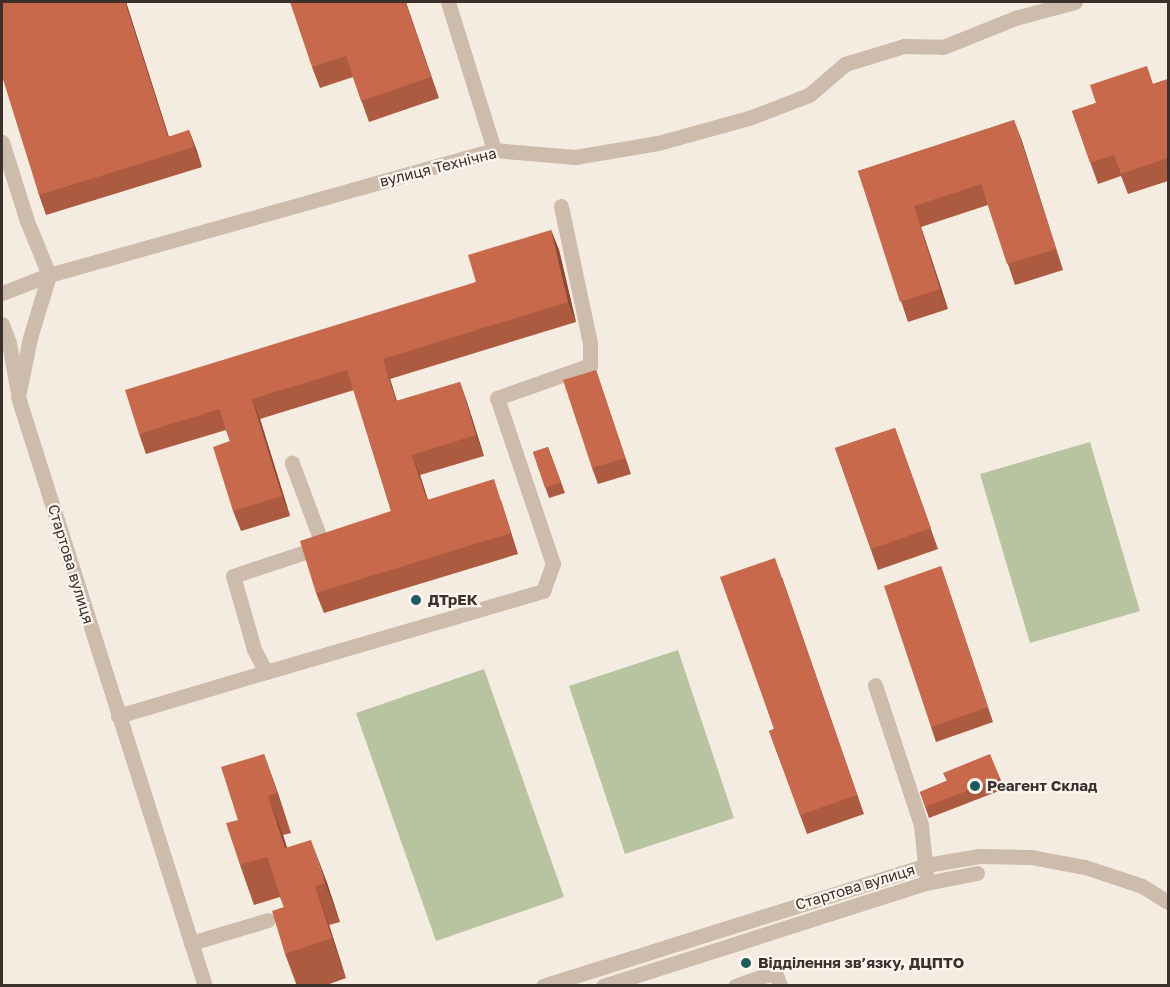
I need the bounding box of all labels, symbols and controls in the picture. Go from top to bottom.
street label: вулиця Технічна [378,144,498,190]
street label: Стартова вулиця [44,502,98,626]
place label: ДТрЕК [428,591,478,609]
marker: ДТрЕК [409,593,423,607]
place label: Реагент Склад [987,777,1097,795]
marker: Реагент Склад [968,779,982,793]
street label: Стартова вулиця [793,860,917,914]
place label: Відділення зв’язку, ДЦПТО [758,954,964,972]
marker: Відділення зв’язку, ДЦПТО [739,956,753,970]

